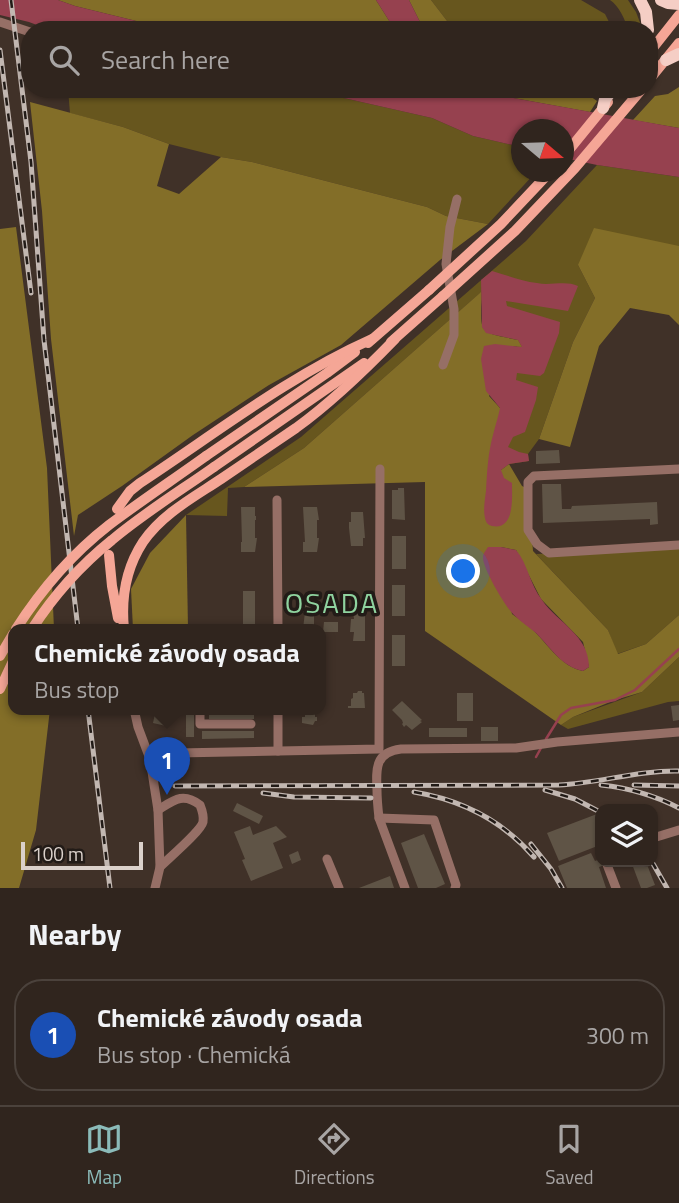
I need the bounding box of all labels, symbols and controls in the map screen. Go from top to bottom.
search box [21,21,658,98]
text: Search here [101,40,230,79]
icon: search [45,41,83,79]
north arrow [511,119,574,182]
your location [446,554,480,588]
district label: OSADA [285,581,379,624]
popup [8,624,326,715]
text: Chemické závody osada [34,633,300,672]
text: Bus stop [34,672,119,707]
pin: 1 [144,737,190,795]
map controls [595,804,658,867]
button: layers [595,804,658,867]
scale bar [21,839,144,871]
text: 100 m [32,839,84,868]
text: Nearby [28,911,121,957]
text: Chemické závody osada [97,998,363,1037]
text: 1 [47,1018,59,1053]
text: 300 m [586,1018,649,1053]
text: Bus stop · Chemická [97,1037,291,1072]
tab: Map [85,1120,123,1191]
tab: Directions [294,1120,375,1191]
tab: Saved [545,1120,594,1191]

